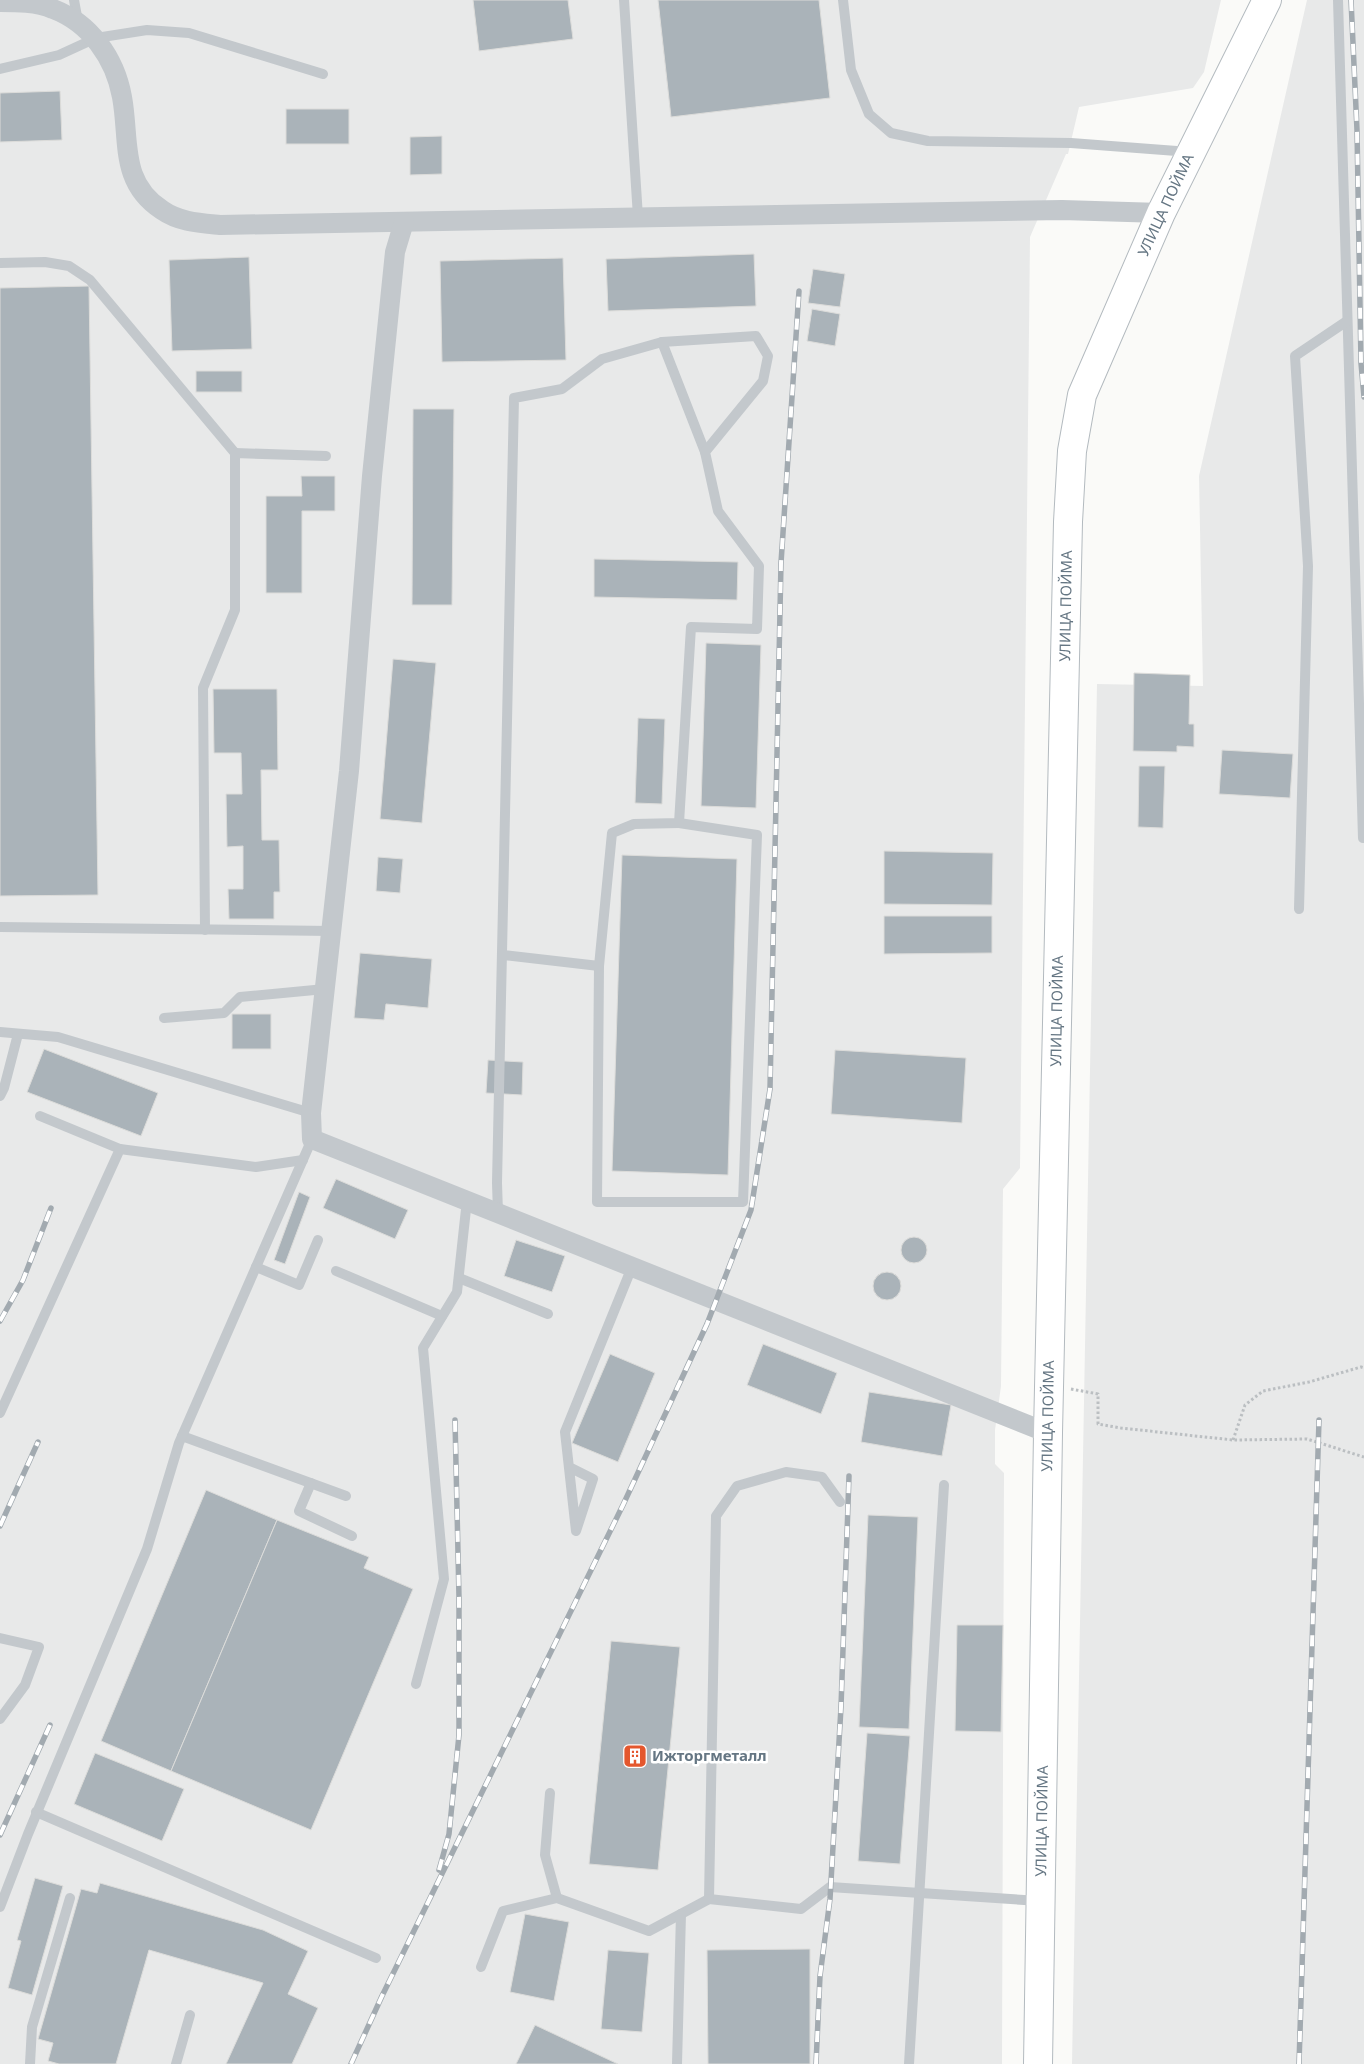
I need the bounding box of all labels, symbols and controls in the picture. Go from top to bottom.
street label: УЛИЦА ПОЙМА [1133,150,1198,259]
street label: УЛИЦА ПОЙМА [1054,550,1076,662]
street label: УЛИЦА ПОЙМА [1045,955,1067,1067]
street label: УЛИЦА ПОЙМА [1036,1360,1058,1472]
building icon: Ижторгметалл [622,1743,648,1769]
place label: Ижторгметалл [652,1745,767,1765]
street label: УЛИЦА ПОЙМА [1030,1765,1052,1877]

